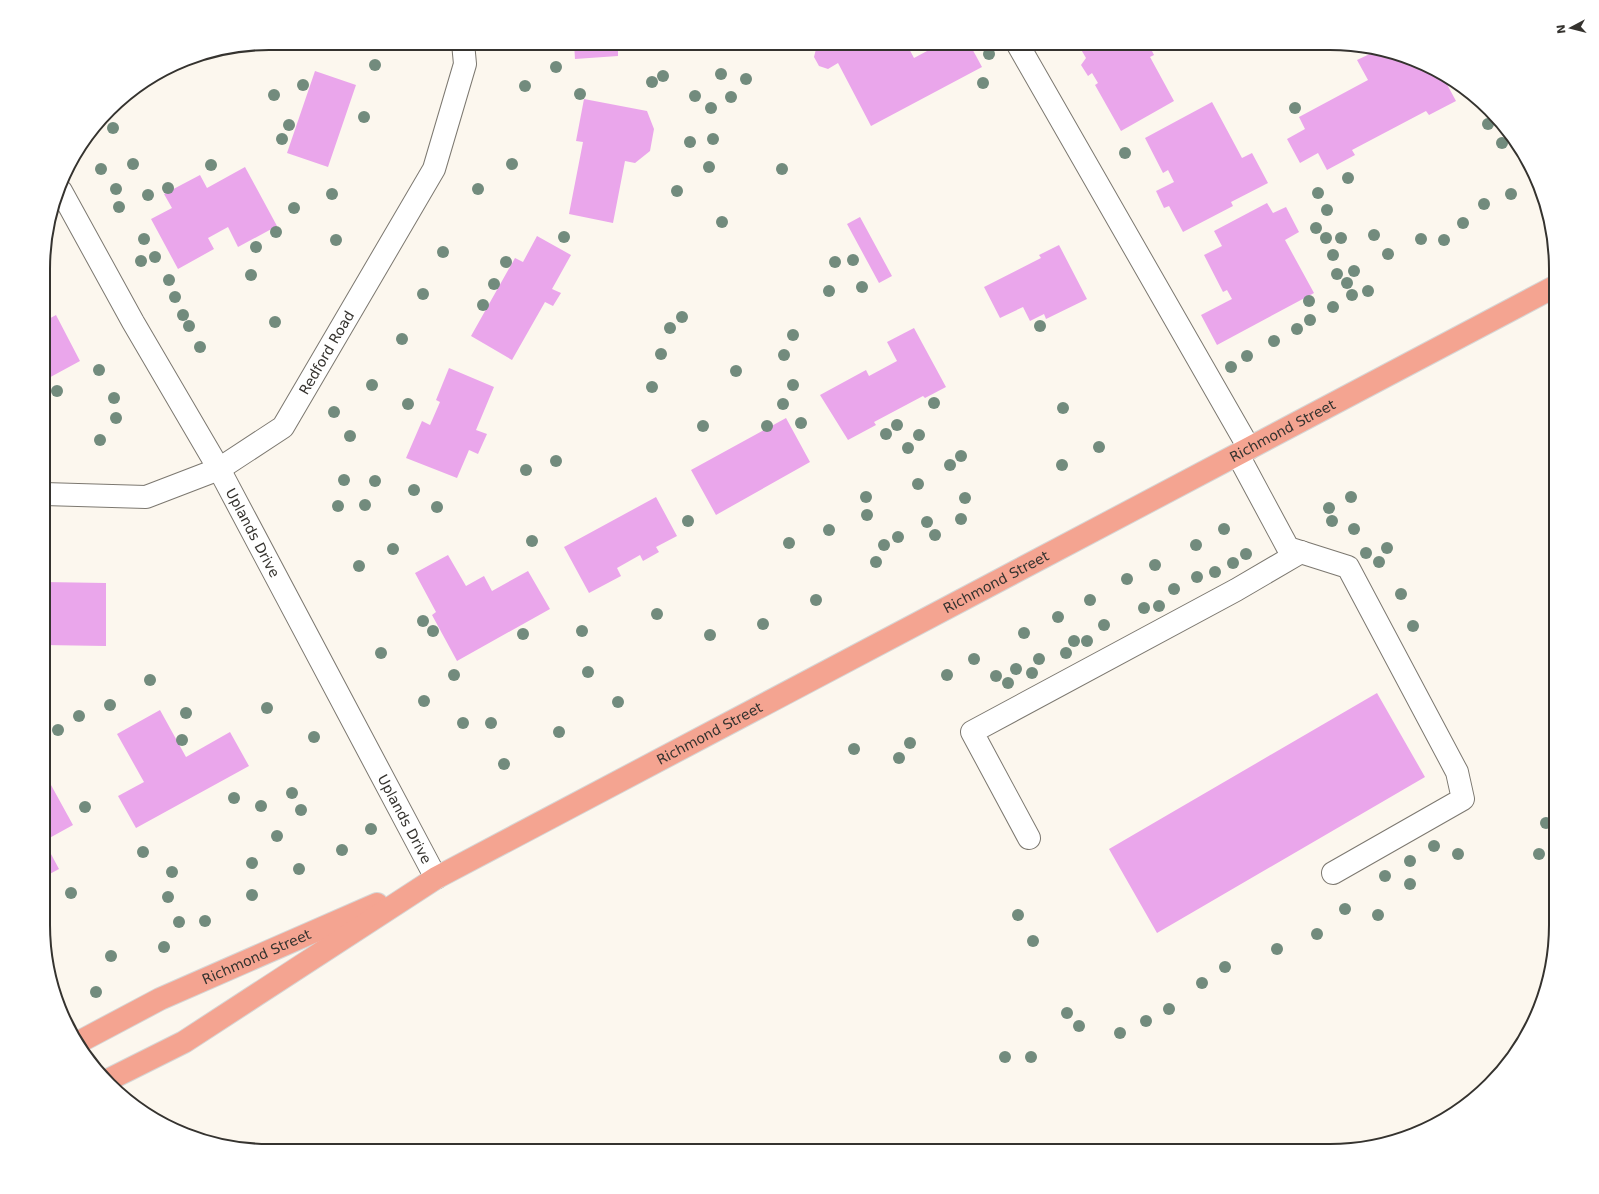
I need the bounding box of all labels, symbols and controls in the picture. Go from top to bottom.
north arrow [1551,8,1591,48]
text: N [1555,24,1569,35]
street label: Redford Road [296,308,357,397]
street label: Richmond Street [1227,396,1338,465]
street label: Uplands Drive [223,486,283,580]
street label: Richmond Street [940,547,1052,616]
street label: Richmond Street [654,699,766,768]
street label: Uplands Drive [375,772,435,866]
street label: Richmond Street [200,926,314,988]

